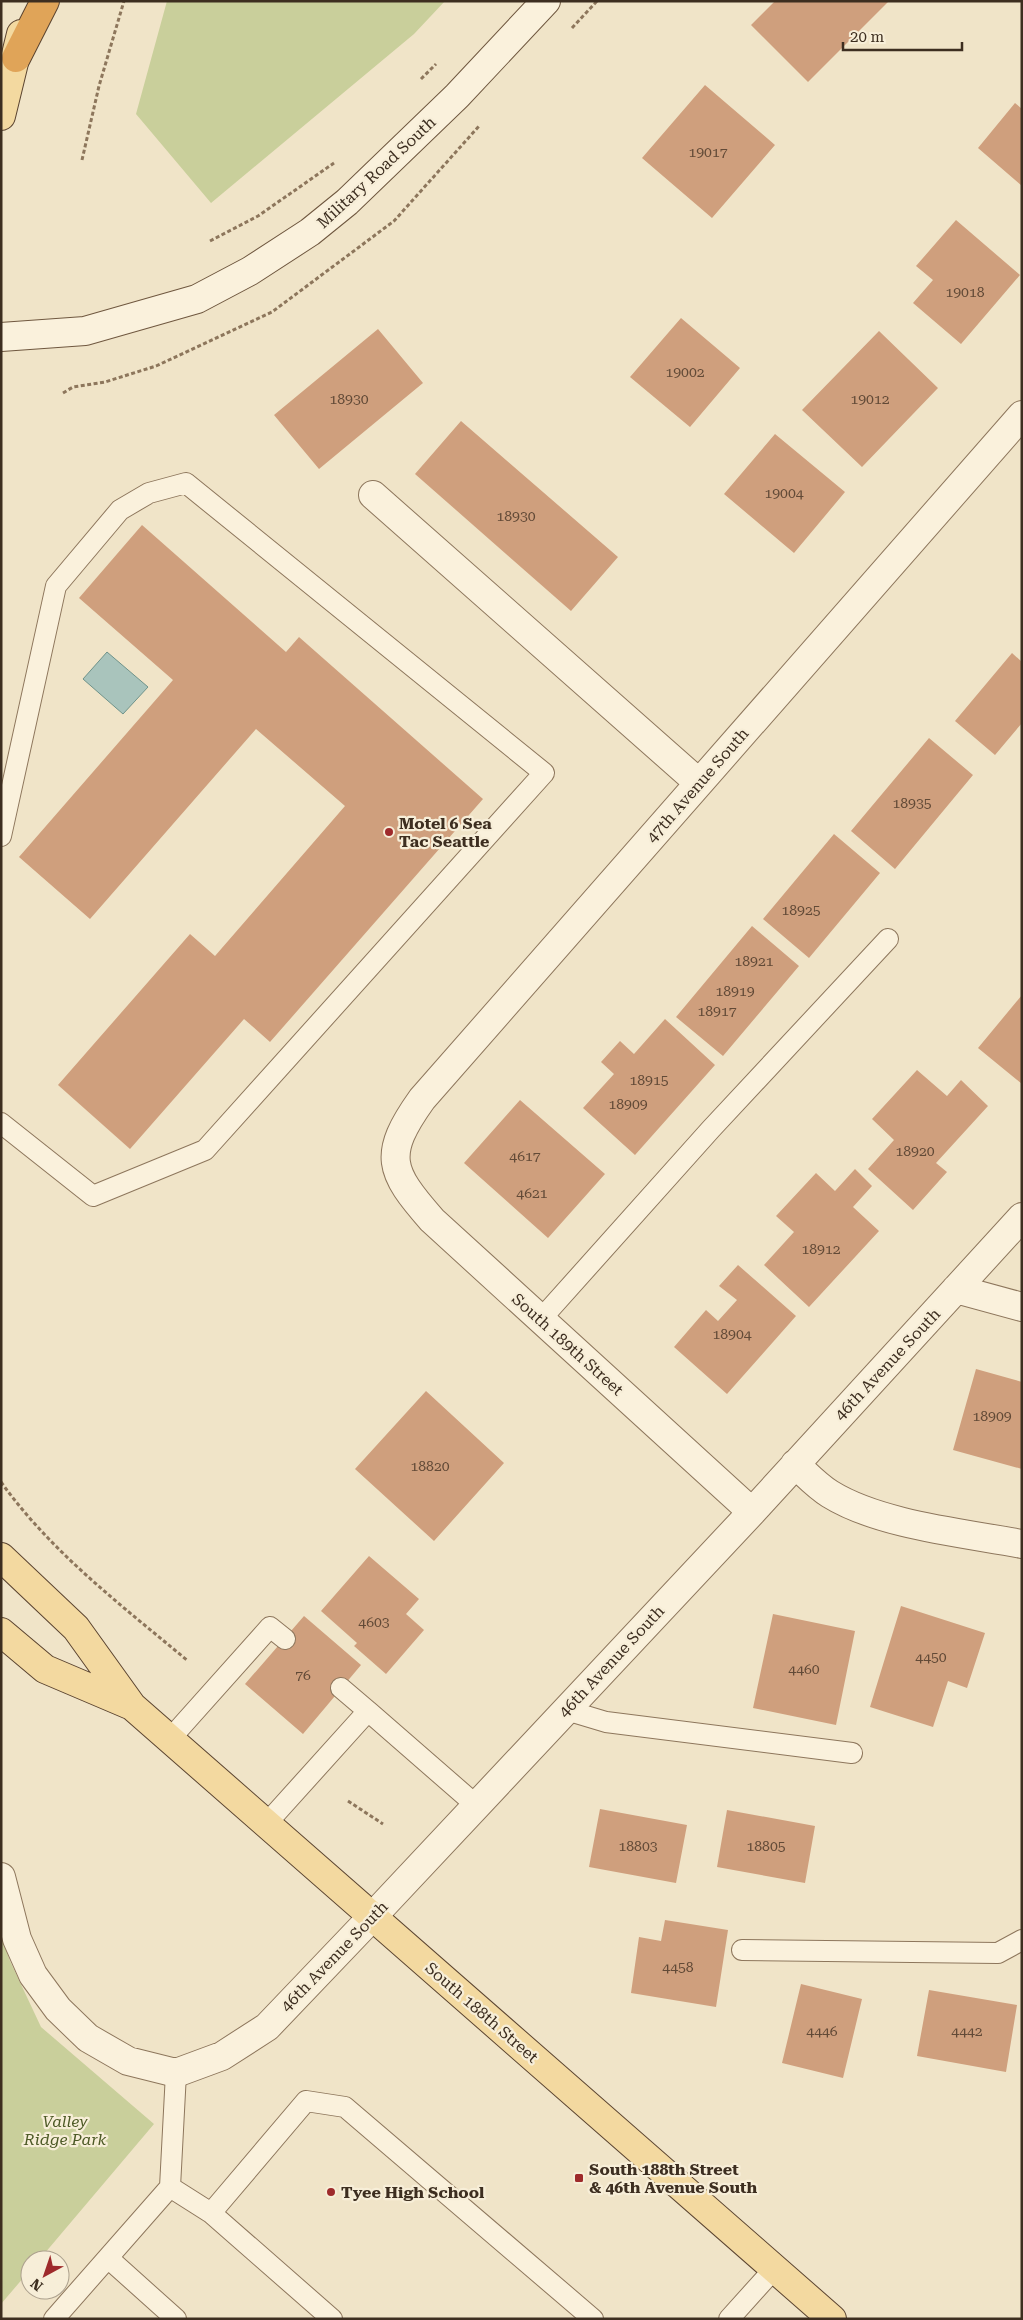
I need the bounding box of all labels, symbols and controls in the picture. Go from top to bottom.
scale bar [843,20,962,52]
text: 20 m [850,28,885,46]
street label: Military Road South [313,113,440,232]
house number: 19017 [688,144,728,160]
house number: 19018 [945,284,985,300]
house number: 19002 [665,364,705,380]
house number: 18930 [329,391,369,407]
house number: 19012 [850,391,890,407]
house number: 19004 [764,485,804,501]
house number: 18930 [496,508,536,524]
street label: 47th Avenue South [642,724,752,847]
house number: 18935 [892,795,932,811]
place label: Motel 6 Sea Tac Seattle [399,814,492,851]
marker: Motel 6 Sea Tac Seattle [383,826,395,838]
house number: 18925 [781,902,821,918]
house number: 18921 [734,953,774,969]
house number: 18919 [715,983,755,999]
house number: 18917 [697,1003,737,1019]
house number: 18915 [629,1072,669,1088]
house number: 18909 [608,1096,648,1112]
house number: 18920 [895,1143,935,1159]
house number: 4617 [509,1148,541,1164]
house number: 4621 [516,1185,548,1201]
house number: 18912 [801,1241,841,1257]
street label: South 189th Street [508,1289,627,1399]
street label: 46th Avenue South [831,1304,944,1424]
house number: 18904 [712,1326,752,1342]
house number: 18909 [972,1408,1012,1424]
house number: 18820 [410,1458,450,1474]
street label: 46th Avenue South [555,1601,668,1721]
house number: 4603 [358,1614,390,1630]
house number: 4450 [915,1649,947,1665]
house number: 4460 [788,1661,820,1677]
house number: 76 [295,1667,311,1683]
house number: 18803 [618,1838,658,1854]
house number: 18805 [746,1838,786,1854]
street label: 46th Avenue South [277,1897,392,2015]
street label: South 188th Street [421,1958,542,2067]
house number: 4458 [662,1959,694,1975]
house number: 4446 [806,2023,838,2039]
house number: 4442 [951,2023,983,2039]
park label: Valley Ridge Park [23,2112,107,2149]
place label: South 188th Street & 46th Avenue South [589,2160,757,2197]
marker: South 188th Street & 46th Avenue South [573,2172,585,2184]
place label: Tyee High School [341,2183,485,2202]
marker: Tyee High School [325,2186,337,2198]
north arrow [20,2250,70,2300]
text: N [27,2275,46,2295]

